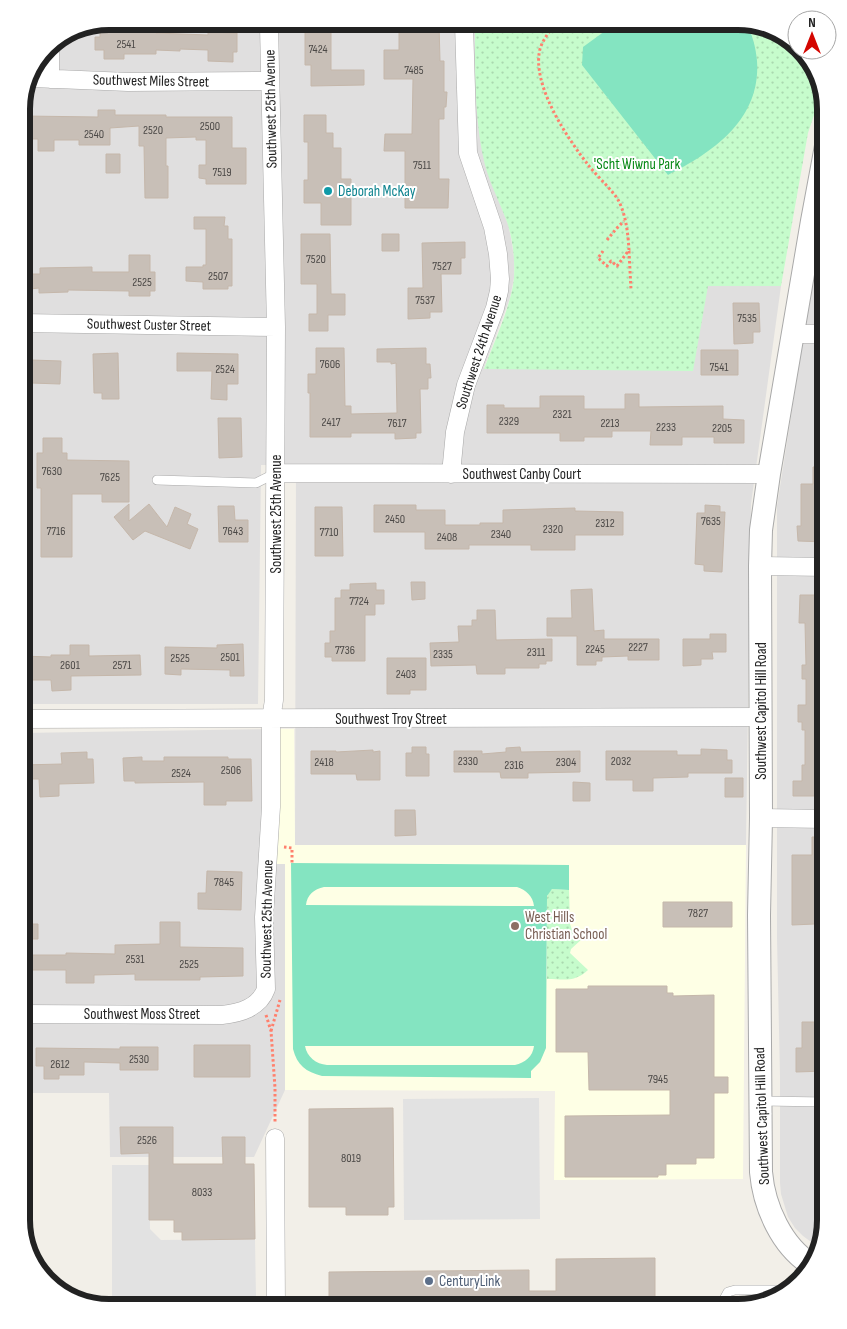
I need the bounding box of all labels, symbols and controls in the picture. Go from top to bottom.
north arrow [787,10,837,60]
text: N [808,14,816,31]
house number: 2541 [116,37,136,52]
house number: 7424 [308,42,328,57]
street label: Southwest 25th Avenue [260,49,282,169]
house number: 7485 [404,63,424,78]
street label: Southwest Miles Street [93,70,210,92]
house number: 2500 [200,119,220,134]
house number: 2520 [143,123,163,138]
house number: 2540 [84,127,104,142]
park label: 'Scht Wiwnu Park [594,155,680,174]
house number: 7511 [413,158,432,173]
house number: 7519 [212,165,232,180]
place label: Deborah McKay [338,182,416,201]
marker: Deborah McKay [322,185,334,197]
house number: 7520 [306,252,326,267]
house number: 7527 [432,259,452,274]
house number: 2507 [208,269,228,284]
house number: 2525 [132,275,152,290]
street label: Southwest 24th Avenue [452,292,506,412]
house number: 7537 [415,293,435,308]
house number: 7535 [737,311,757,326]
street label: Southwest Custer Street [87,314,212,336]
house number: 7606 [320,357,340,372]
house number: 7541 [710,360,729,375]
house number: 2524 [215,362,235,377]
house number: 2321 [552,407,572,422]
house number: 2329 [499,414,519,429]
house number: 2417 [322,415,341,430]
house number: 7617 [387,416,407,431]
house number: 2213 [600,416,620,431]
house number: 2233 [656,420,676,435]
house number: 2205 [712,421,732,436]
street label: Southwest 25th Avenue [267,455,286,573]
house number: 7630 [42,464,62,479]
street label: Southwest Canby Court [463,465,582,484]
house number: 7625 [100,470,120,485]
house number: 2450 [385,512,405,527]
house number: 7635 [701,514,721,529]
house number: 2312 [595,516,615,531]
house number: 2320 [543,522,563,537]
house number: 7716 [46,524,66,539]
house number: 7643 [223,524,243,539]
house number: 7710 [319,525,339,540]
house number: 2340 [491,527,511,542]
house number: 2408 [437,530,457,545]
house number: 7724 [349,594,369,609]
house number: 2227 [628,640,648,655]
house number: 2245 [585,642,605,657]
street label: Southwest Capitol Hill Road [752,642,771,780]
house number: 7736 [335,643,355,658]
house number: 2311 [527,645,546,660]
house number: 2335 [433,647,453,662]
house number: 2501 [220,650,240,665]
house number: 2525 [170,651,190,666]
house number: 2601 [60,658,81,673]
house number: 2571 [113,658,132,673]
house number: 2403 [396,667,416,682]
street label: Southwest Troy Street [335,710,447,729]
house number: 2330 [458,754,478,769]
house number: 2032 [611,754,631,769]
house number: 2418 [314,755,334,770]
house number: 2304 [556,755,576,770]
house number: 2316 [504,758,524,773]
house number: 2506 [221,763,241,778]
house number: 2524 [171,766,191,781]
street label: Southwest 25th Avenue [256,859,278,979]
house number: 7845 [214,875,234,890]
house number: 7827 [688,906,708,921]
place label: West Hills Christian School [525,908,607,944]
marker: West Hills Christian School [509,920,521,932]
house number: 2531 [126,952,145,967]
house number: 2525 [179,957,199,972]
street label: Southwest Moss Street [84,1005,201,1024]
street label: Southwest Capitol Hill Road [750,1047,774,1185]
house number: 2530 [129,1052,149,1067]
house number: 2612 [50,1057,70,1072]
house number: 7945 [648,1072,668,1087]
house number: 2526 [137,1133,157,1148]
house number: 8019 [341,1151,361,1166]
house number: 8033 [192,1185,212,1200]
place label: CenturyLink [439,1272,501,1291]
marker: CenturyLink [423,1275,435,1287]

